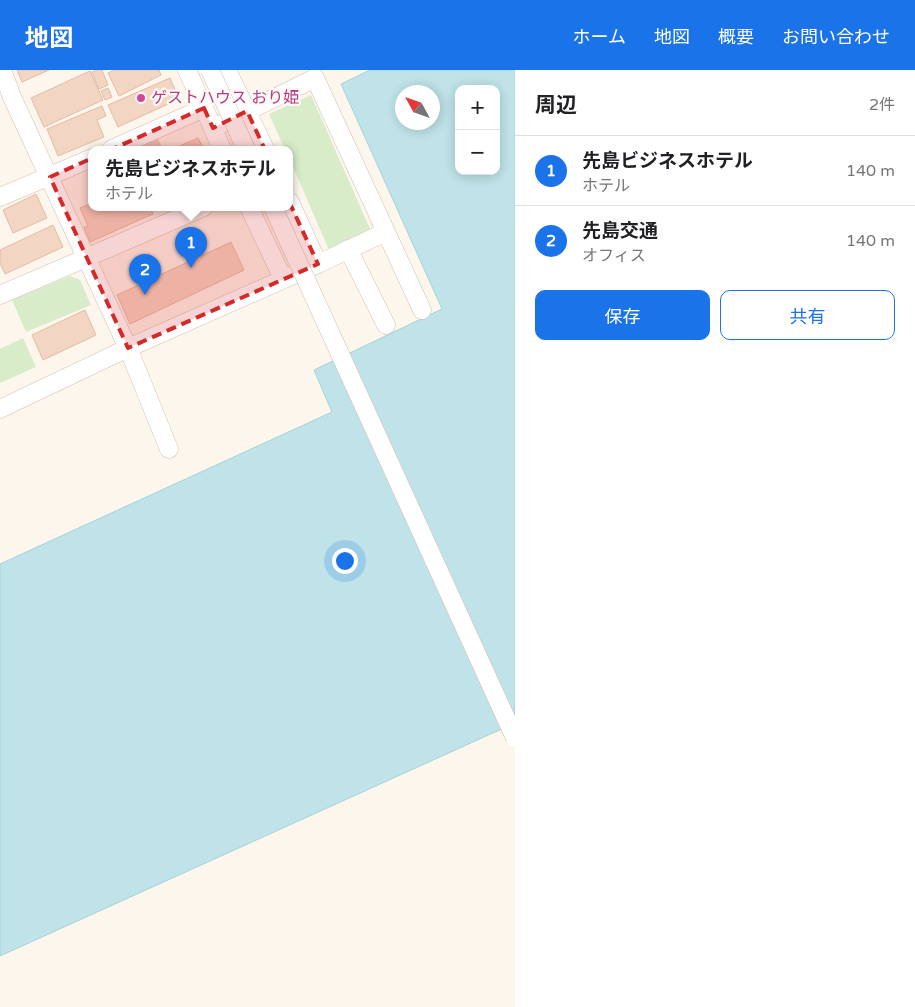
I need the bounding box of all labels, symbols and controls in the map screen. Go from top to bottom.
text: 地図 [25,24,73,53]
text: ホーム [573,26,626,48]
text: 地図 [654,26,690,48]
text: 概要 [718,26,754,48]
text: お問い合わせ [782,26,890,48]
north arrow [395,85,440,130]
map controls [455,85,500,175]
button: + [455,85,500,130]
place label: ゲストハウス おり姫 [151,88,299,108]
marker: ゲストハウス おり姫 [135,92,147,104]
text: 周辺 [535,93,577,118]
text: 2件 [869,95,895,115]
button: − [455,130,500,175]
popup [88,146,293,211]
text: 先島ビジネスホテル [582,150,753,172]
text: 先島ビジネスホテル [105,158,276,180]
text: 1 [546,161,556,181]
text: 140 m [846,161,895,181]
text: ホテル [582,176,630,196]
text: ホテル [105,184,153,204]
text: 先島交通 [582,220,658,242]
pin: 1 [175,227,207,268]
text: 2 [546,231,556,251]
text: 140 m [846,231,895,251]
text: オフィス [582,246,646,266]
pin: 2 [129,254,161,295]
button: 保存 [535,290,710,340]
button: 共有 [720,290,895,340]
your location [332,548,358,574]

